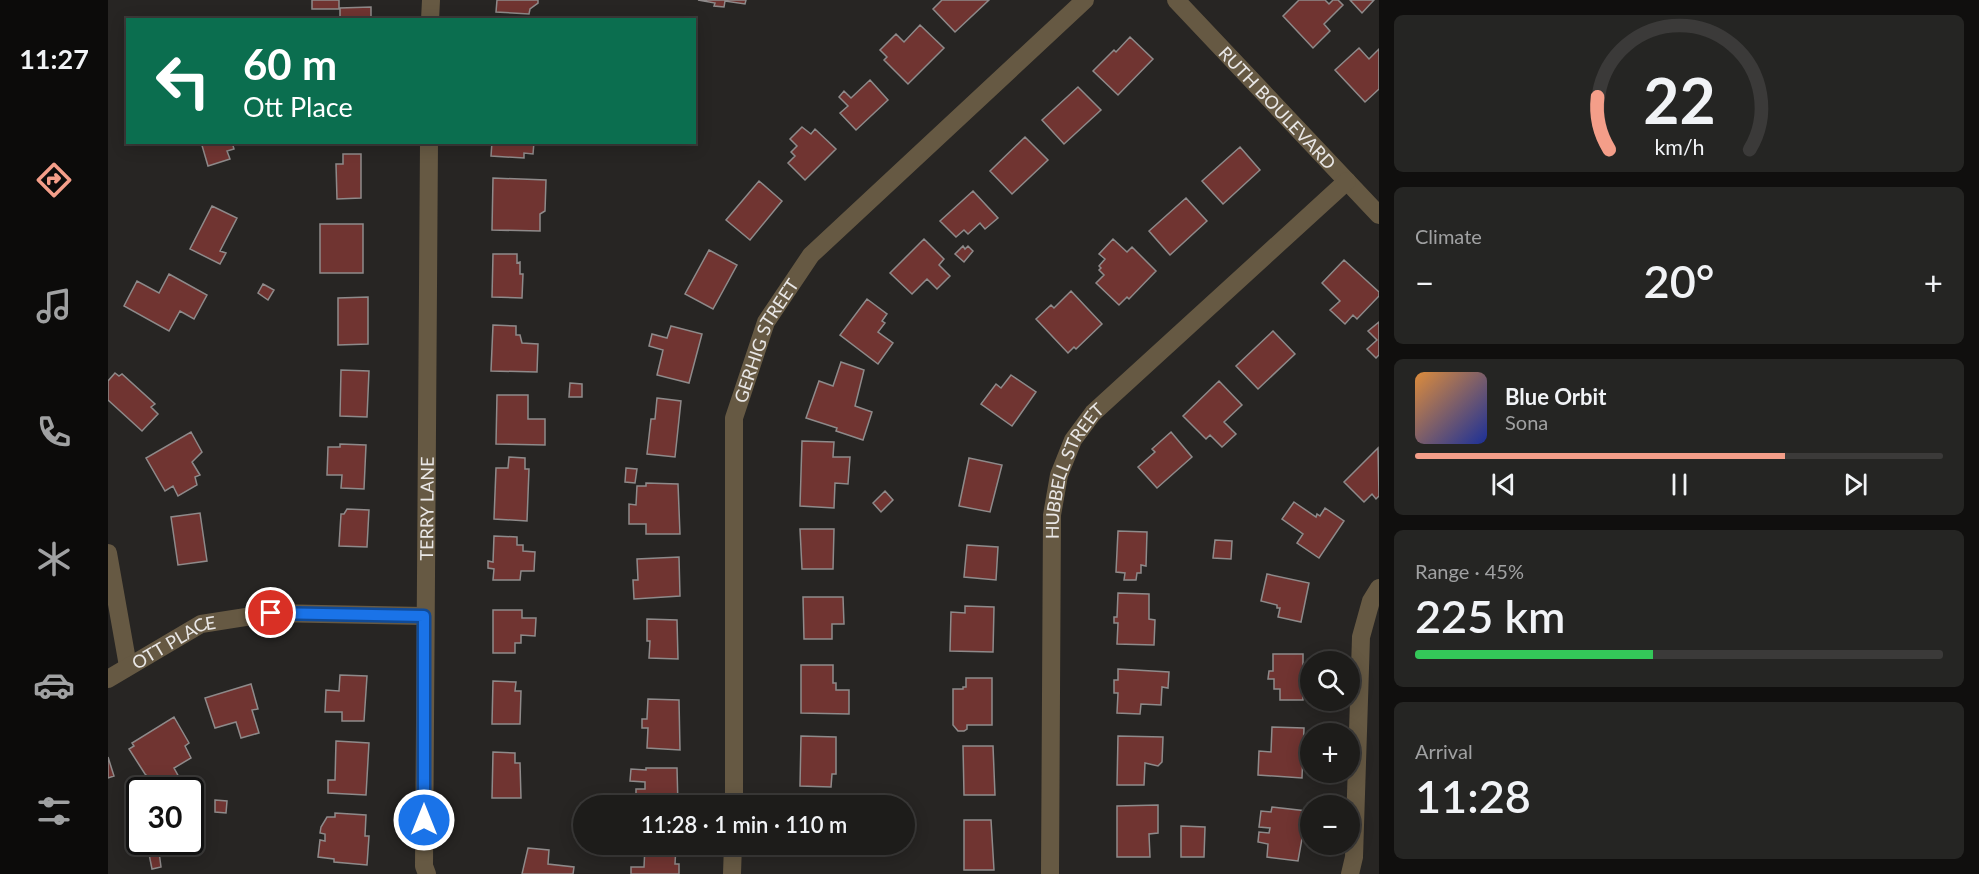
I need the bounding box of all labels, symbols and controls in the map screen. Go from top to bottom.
text: 60 m [243,39,337,89]
text: 11:27 [19,42,89,75]
icon: left [144,42,222,120]
street label: RUTH BOULEVARD [1214,42,1341,174]
text: 22 [1643,63,1715,138]
text: Ott Place [243,90,353,123]
text: km/h [1654,135,1704,161]
icon: directions [33,159,75,201]
text: Climate [1415,224,1482,248]
text: 20° [1644,254,1714,308]
text: − [1415,262,1434,302]
text: + [1924,262,1943,302]
street label: GERHIG STREET [729,274,803,406]
icon: music [33,285,75,327]
text: Blue Orbit [1505,383,1606,410]
street label: HUBBELL STREET [1041,398,1108,539]
text: Sona [1505,410,1548,434]
icon: phone [33,411,75,453]
street label: TERRY LANE [415,457,438,561]
icon: previous [1487,468,1520,501]
icon: pause [1663,468,1696,501]
icon: next [1839,468,1872,501]
icon: climate [33,538,75,580]
text: Range · 45% [1415,559,1524,583]
pin [245,587,296,638]
text: 225 km [1415,589,1565,643]
icon: arrive [254,596,287,629]
street label: OTT PLACE [128,611,217,674]
map controls [1300,651,1360,855]
button: search [1300,651,1360,711]
icon: car [33,664,75,706]
button: + [1300,723,1360,783]
text: Arrival [1415,739,1473,763]
text: 11:28 [1415,769,1531,823]
speed limit sign: 30 [126,777,204,855]
position arrow [392,788,456,852]
icon: filters [33,790,75,832]
button: − [1300,795,1360,855]
text: 11:28 · 1 min · 110 m [641,811,847,838]

